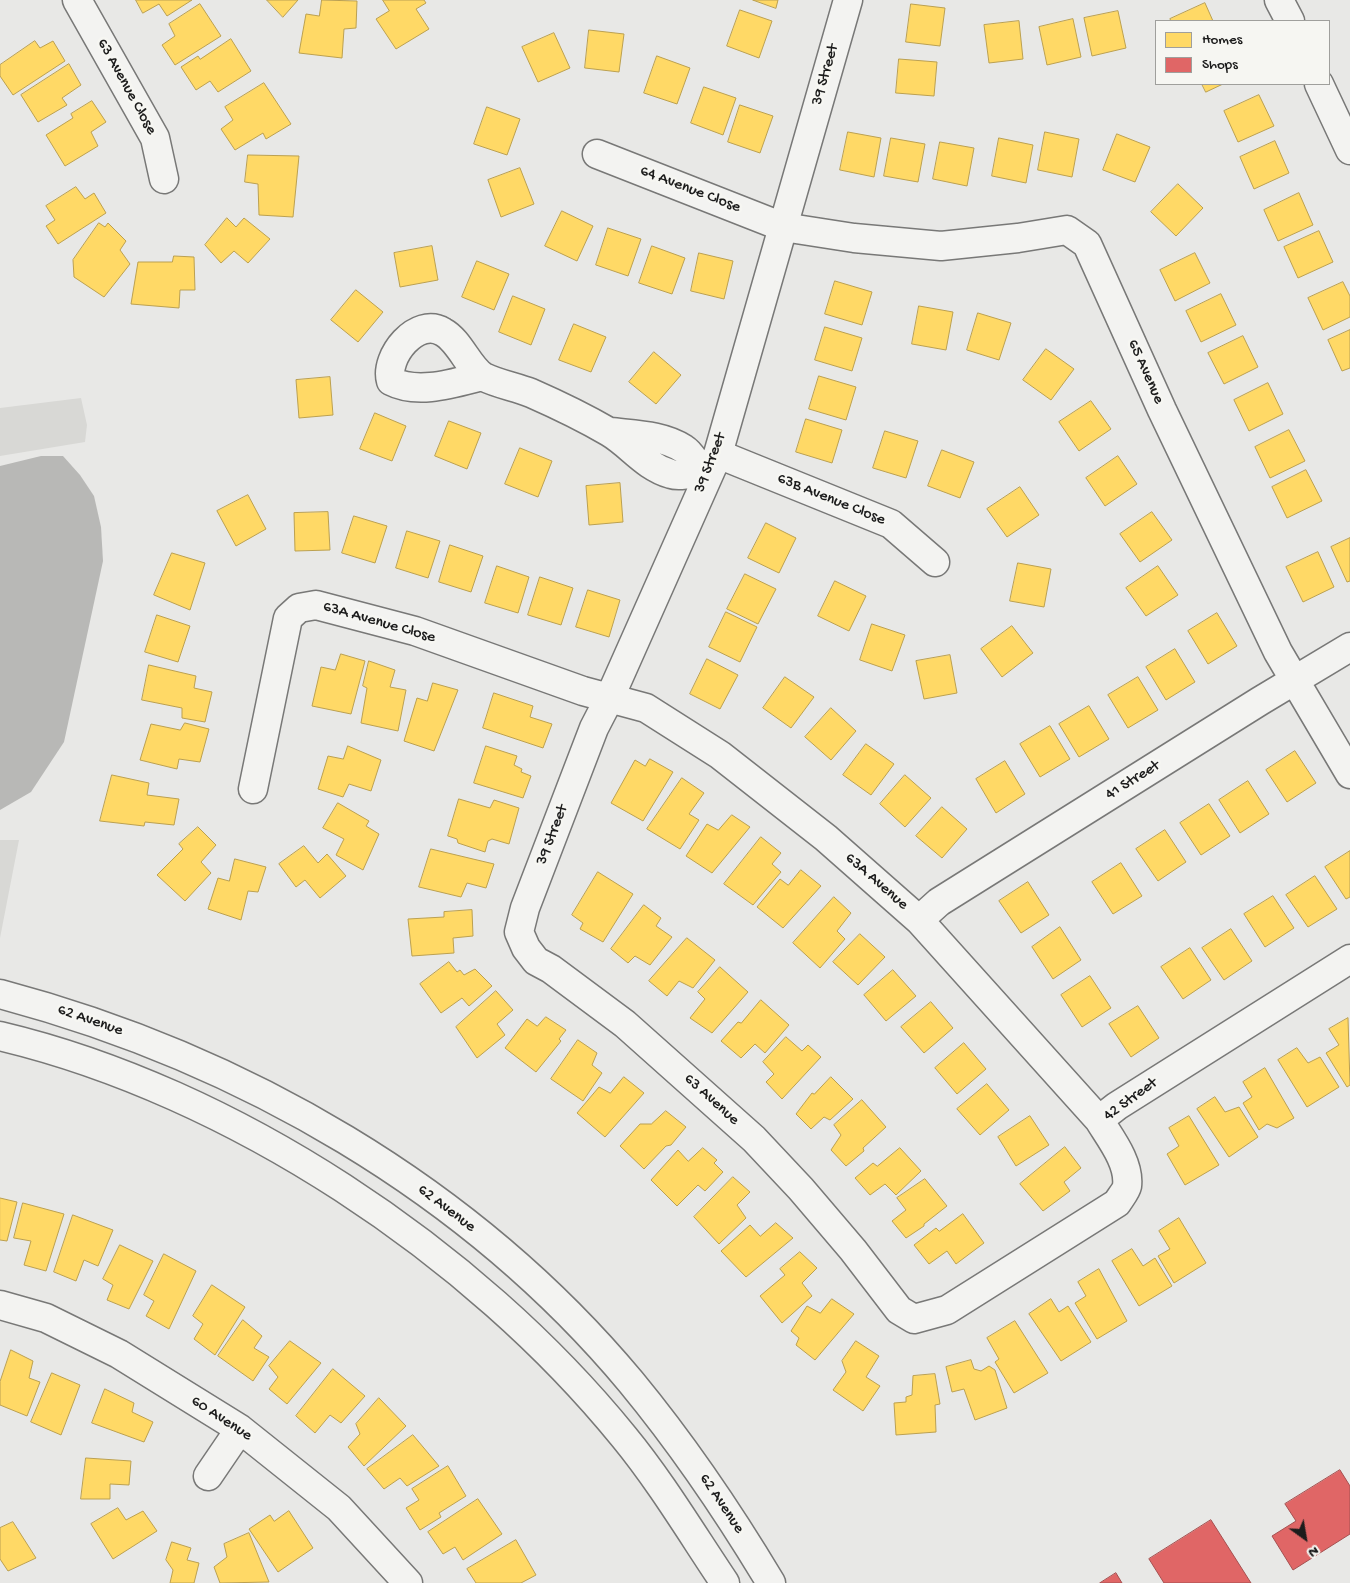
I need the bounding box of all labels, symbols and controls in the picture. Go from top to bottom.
legend [1155,20,1330,85]
text: Homes [1202,31,1242,49]
street label: 63 Avenue Close [92,36,160,138]
street label: 39 Street [808,42,844,108]
text: Shops [1202,56,1238,74]
street label: 64 Avenue Close [637,162,743,218]
street label: 65 Avenue [1122,337,1168,407]
street label: 39 Street [691,430,731,496]
street label: 63B Avenue Close [774,470,888,530]
street label: 63A Avenue Close [321,598,437,648]
street label: 41 Street [1102,757,1164,805]
street label: 39 Street [533,802,573,868]
street label: 63A Avenue [840,849,912,915]
street label: 62 Avenue [55,1001,125,1041]
street label: 63 Avenue [679,1070,743,1130]
street label: 42 Street [1100,1074,1162,1126]
street label: 62 Avenue [413,1181,479,1237]
street label: 60 Avenue [187,1392,255,1446]
street label: 62 Avenue [694,1471,748,1537]
north arrow [1280,1513,1330,1563]
text: N [1305,1542,1322,1561]

